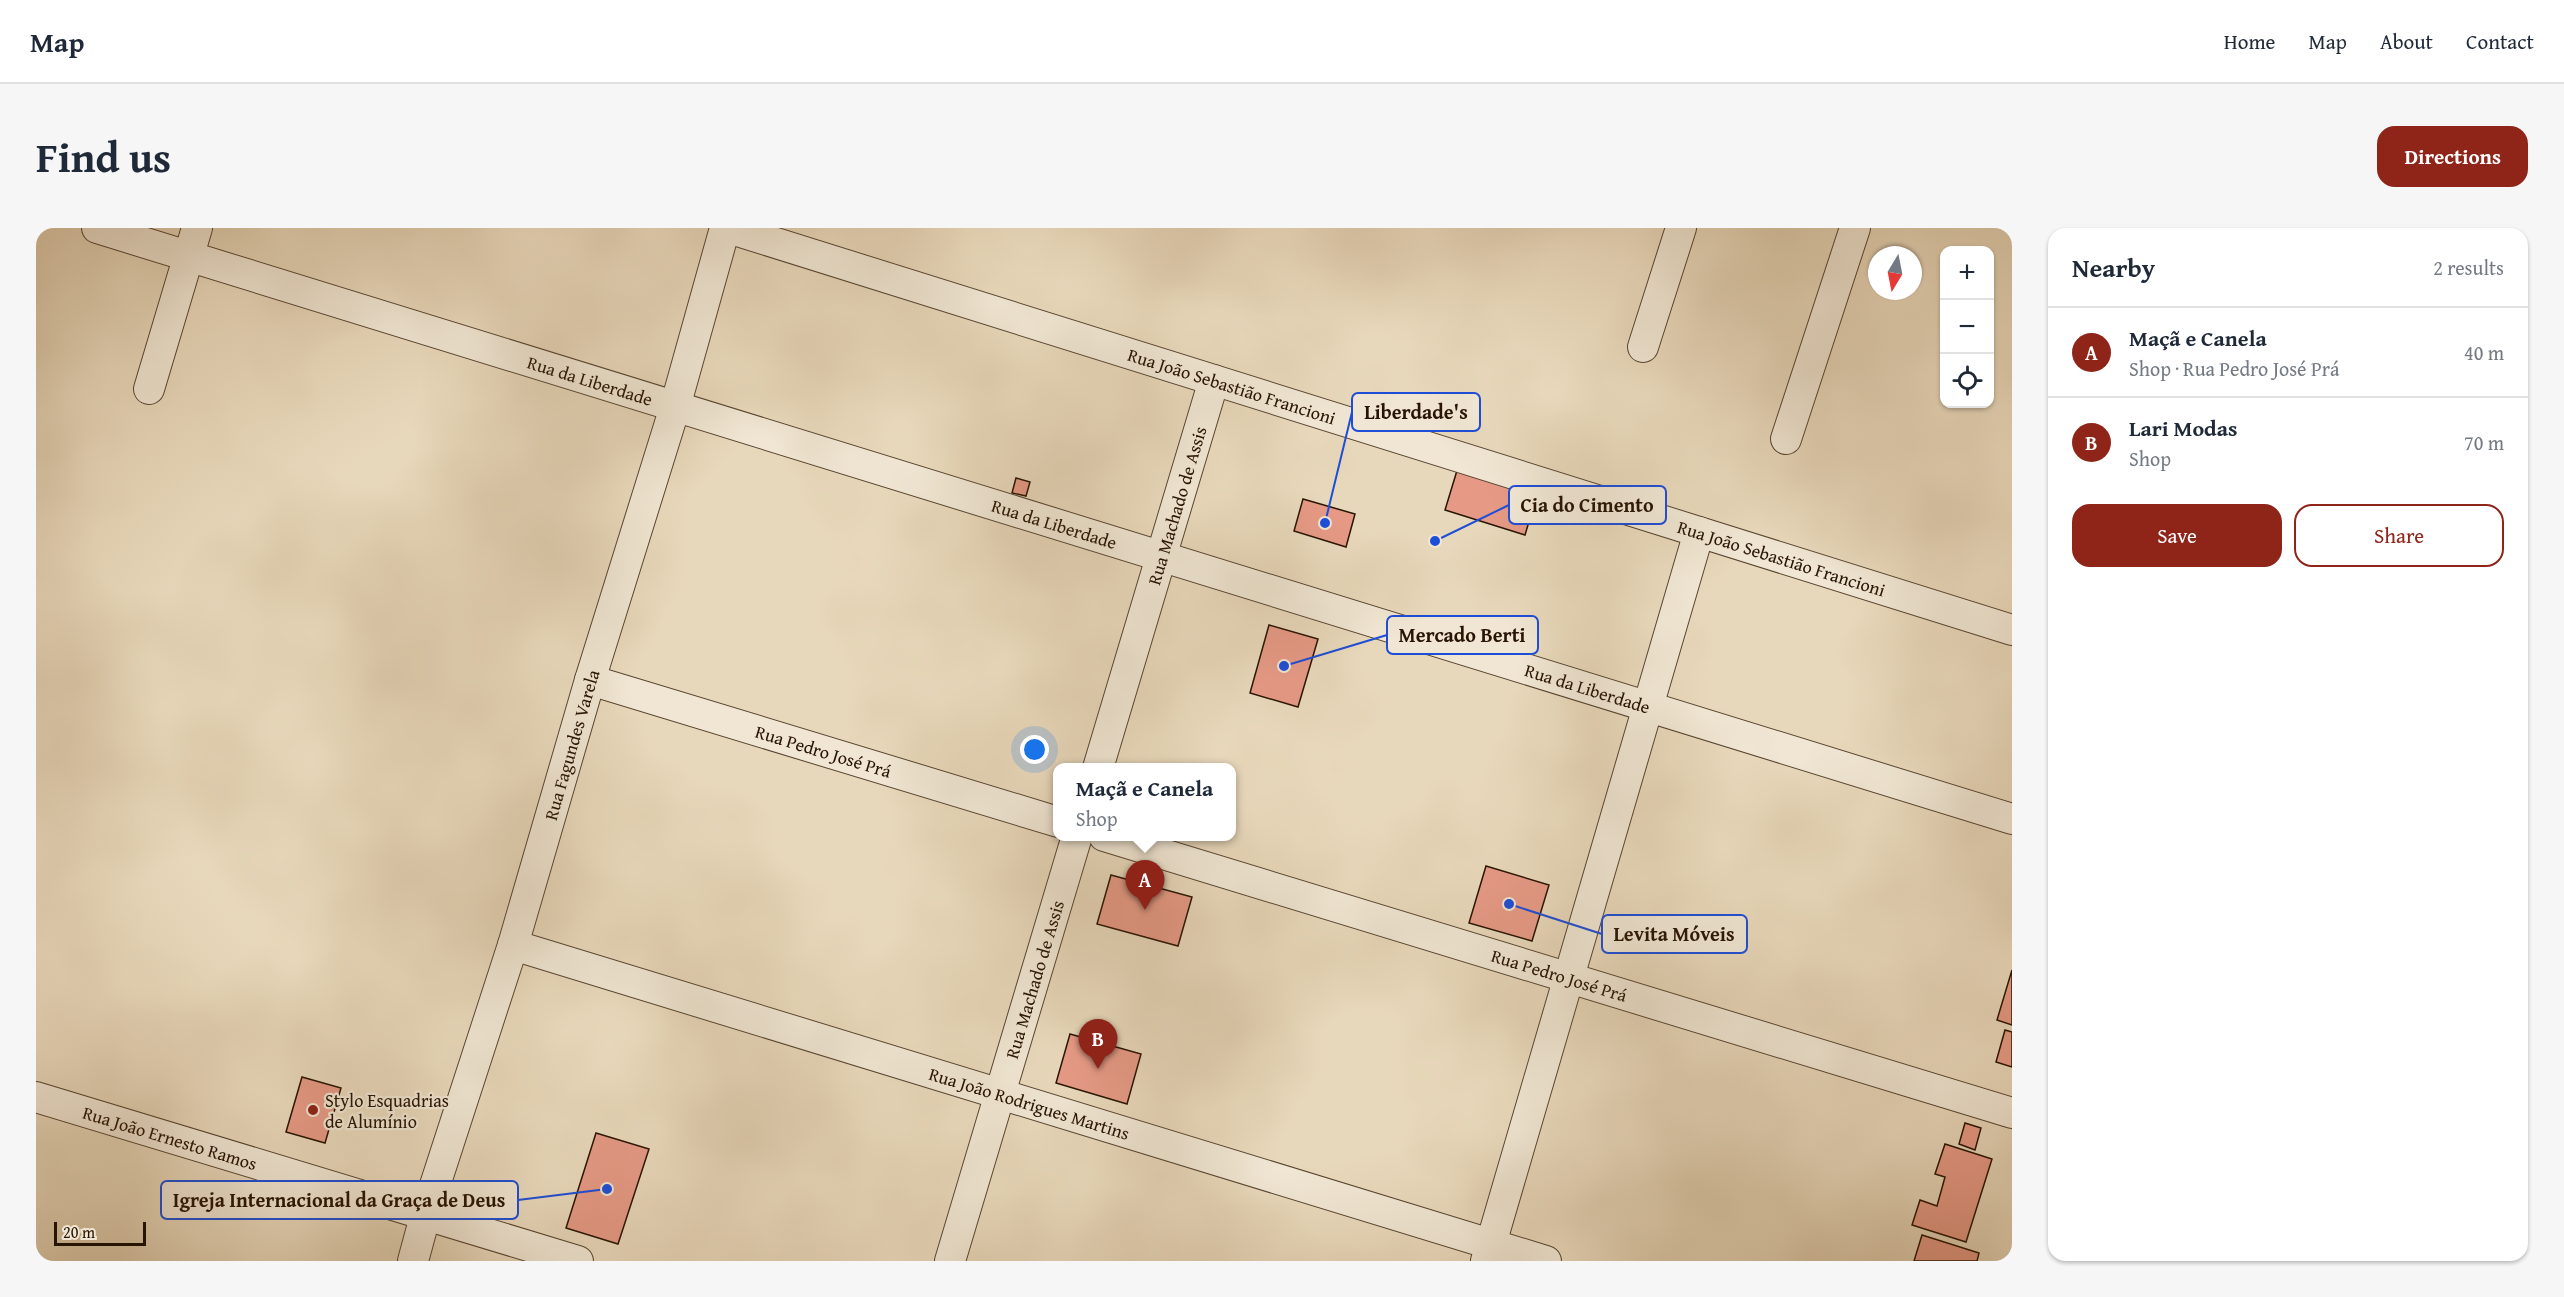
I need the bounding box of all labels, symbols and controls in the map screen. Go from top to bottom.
text: Map [30,21,84,62]
text: Home [2224,26,2275,57]
text: Map [2308,26,2347,57]
text: About [2380,26,2433,57]
text: Contact [2466,26,2534,57]
text: Find us [36,126,171,187]
button: Directions [2377,126,2528,187]
north arrow [1868,246,1922,300]
map controls [1940,246,1994,408]
button: + [1940,246,1994,300]
text: Nearby [2072,248,2155,287]
text: 2 results [2433,253,2504,282]
button: − [1940,300,1994,354]
text: Maçã e Canela [2129,322,2267,354]
text: A [2085,338,2098,367]
text: 40 m [2464,338,2504,367]
street label: Rua João Sebastião Francioni [1125,341,1339,431]
street label: Rua da Liberdade [524,348,656,412]
button: locate [1940,354,1994,408]
text: Shop · Rua Pedro José Prá [2129,354,2339,383]
callout: Liberdade's [1352,393,1480,431]
text: Liberdade's [1364,397,1468,426]
text: Lari Modas [2129,412,2237,444]
street label: Rua Machado de Assis [1140,423,1213,588]
text: B [2085,428,2098,457]
text: 70 m [2464,428,2504,457]
text: Shop [2129,444,2171,473]
callout: Cia do Cimento [1509,486,1666,524]
text: Cia do Cimento [1520,490,1654,519]
street label: Rua da Liberdade [988,491,1120,556]
button: Save [2072,504,2282,567]
button: Share [2294,504,2504,567]
street label: Rua João Sebastião Francioni [1674,513,1889,603]
callout: Mercado Berti [1387,616,1538,654]
text: Mercado Berti [1398,620,1526,649]
street label: Rua da Liberdade [1522,656,1654,720]
street label: Rua Fagundes Varela [536,666,606,823]
street label: Rua Pedro José Prá [752,717,895,784]
your location [1020,735,1049,764]
popup [1053,763,1236,841]
text: Maçã e Canela [1076,772,1213,804]
text: Shop [1076,804,1118,833]
pin: A [1126,860,1164,910]
street label: Rua Machado de Assis [998,897,1071,1062]
callout: Levita Móveis [1602,915,1747,953]
text: Levita Móveis [1613,919,1735,948]
street label: Rua Pedro José Prá [1488,941,1631,1008]
pin: B [1078,1020,1118,1069]
street label: Rua João Rodrigues Martins [926,1060,1133,1146]
place label: Stylo Esquadrias de Alumínio [325,1087,449,1135]
street label: Rua João Ernesto Ramos [80,1098,260,1177]
marker: Stylo Esquadrias de Alumínio [306,1103,320,1117]
callout: Igreja Internacional da Graça de Deus [161,1181,518,1219]
text: Igreja Internacional da Graça de Deus [173,1185,505,1214]
scale bar [54,1219,146,1246]
text: 20 m [63,1220,95,1244]

